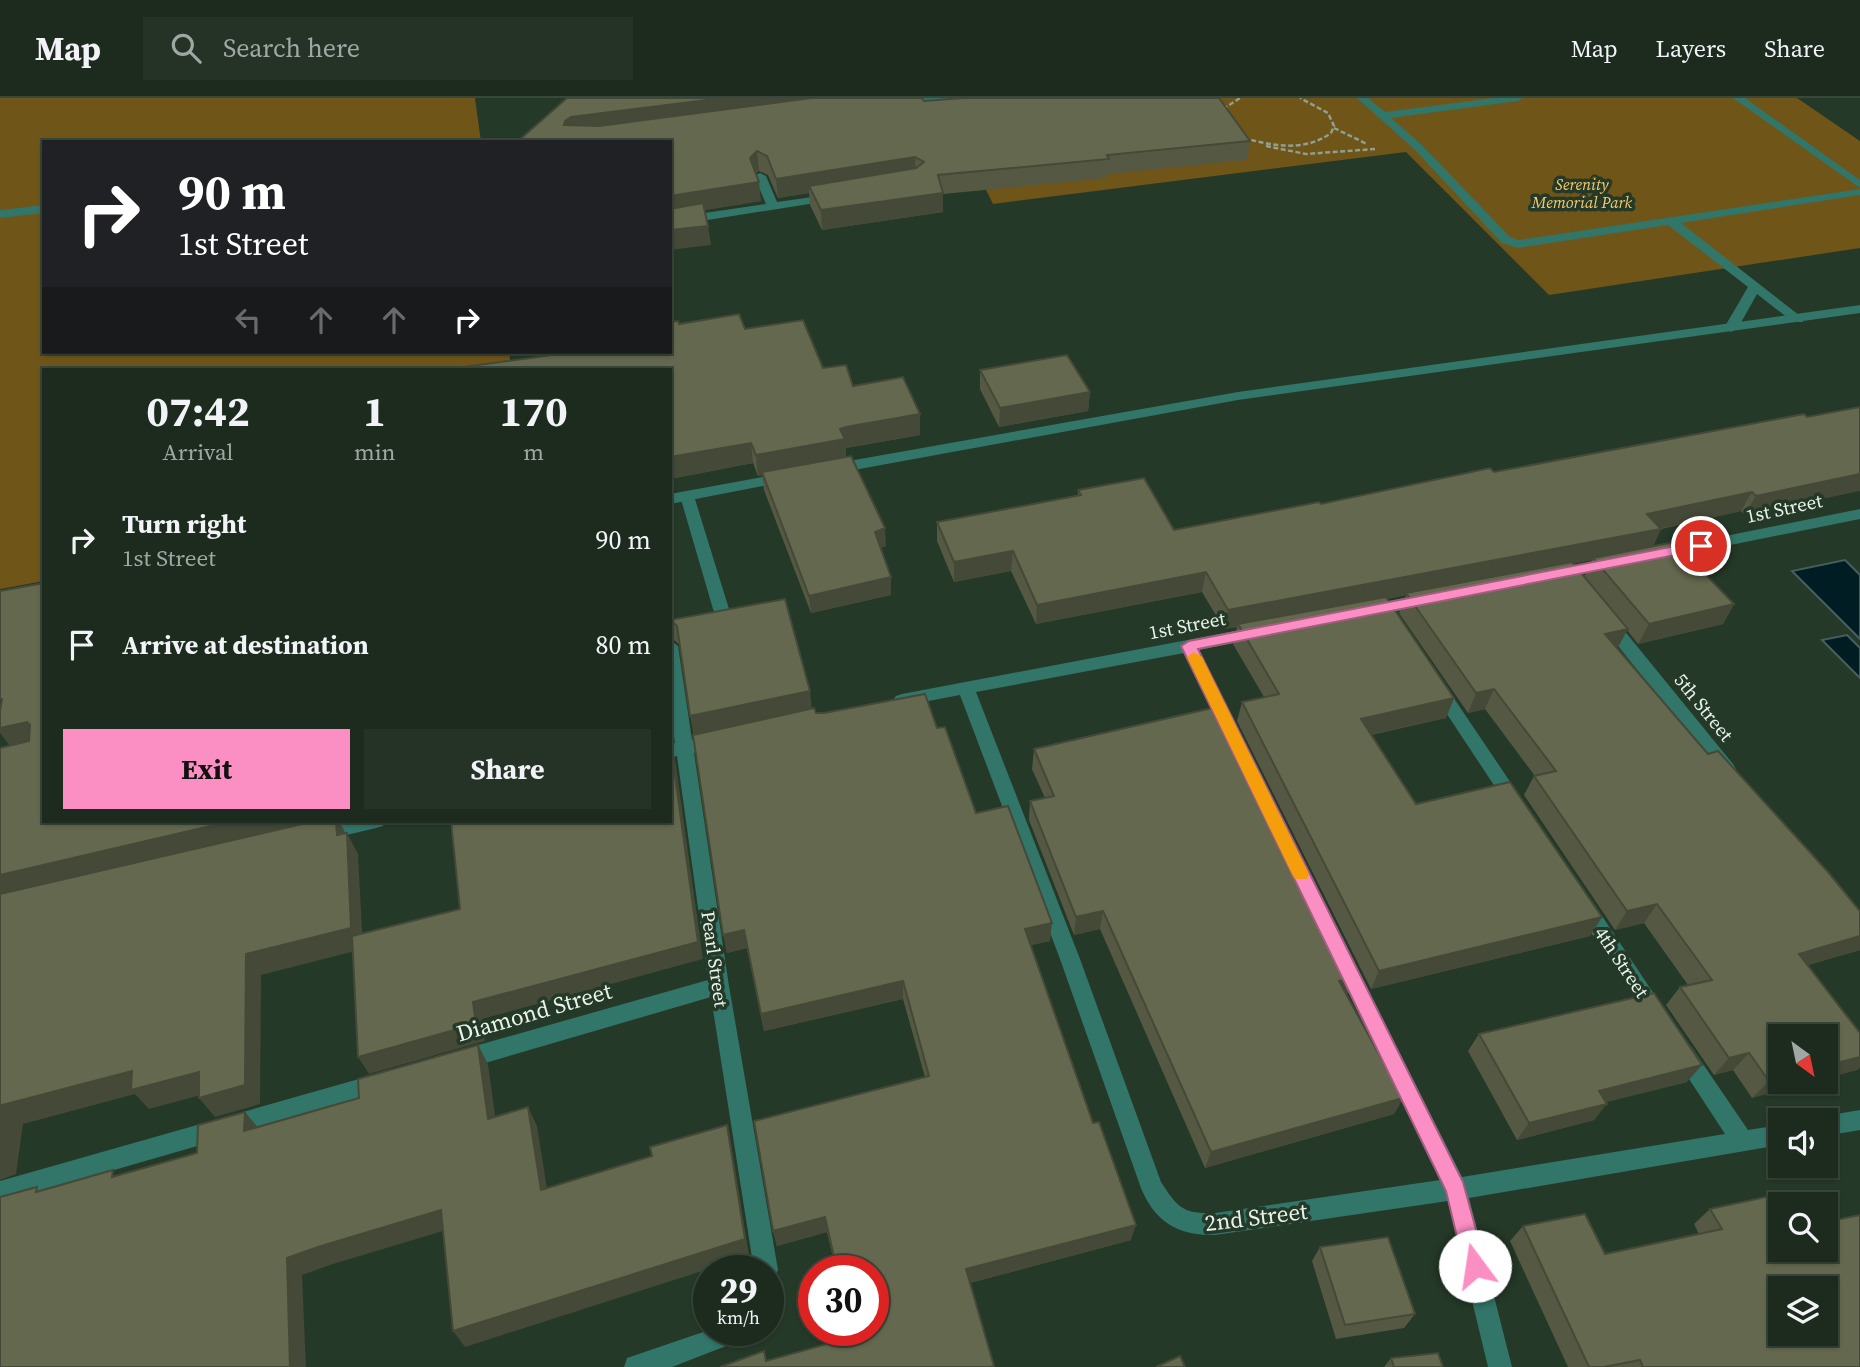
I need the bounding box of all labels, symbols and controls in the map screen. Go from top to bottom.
search box [143,17,633,80]
text: Map [35,26,101,71]
icon: search [167,29,205,67]
text: Search here [223,30,360,66]
text: Map [1571,32,1618,65]
text: Layers [1656,32,1726,65]
text: Share [1764,32,1825,65]
text: 90 m [178,158,286,225]
icon: right [63,168,154,259]
park label: Serenity Memorial Park [1531,173,1633,213]
text: 1st Street [178,222,308,266]
icon: left [229,301,267,339]
icon: ahead [302,301,340,339]
icon: ahead [375,301,413,339]
icon: right [448,301,486,339]
text: 07:42 [146,382,250,440]
text: 1 [363,382,386,440]
text: 170 [500,382,568,440]
text: Arrival [162,436,233,468]
text: min [354,436,395,468]
text: m [523,436,544,468]
street label: 1st Street [1743,487,1825,529]
text: Turn right [122,506,246,542]
pin [1671,516,1731,576]
icon: right [63,521,101,559]
text: 90 m [596,522,651,558]
icon: arrive [1682,527,1720,565]
text: 1st Street [122,542,216,574]
street label: 1st Street [1146,605,1228,645]
icon: arrive [63,626,101,664]
text: Arrive at destination [122,627,369,663]
text: 80 m [596,627,651,663]
street label: 5th Street [1669,667,1740,747]
button: Exit [63,729,350,809]
button: Share [364,729,651,809]
street label: Pearl Street [695,909,735,1010]
street label: 4th Street [1589,921,1656,1003]
street label: Diamond Street [453,974,616,1049]
north arrow [1768,1024,1838,1094]
map controls [1768,1024,1838,1346]
button: sound [1768,1108,1838,1178]
button: search [1768,1192,1838,1262]
street label: 2nd Street [1203,1195,1310,1239]
position arrow [1438,1229,1512,1303]
speed limit sign: 30 [798,1255,889,1346]
text: 29 [720,1267,757,1315]
button: layers [1768,1276,1838,1346]
text: km/h [717,1305,760,1330]

